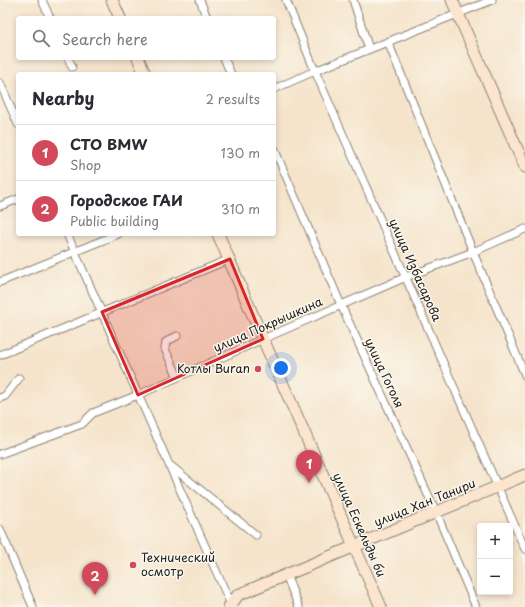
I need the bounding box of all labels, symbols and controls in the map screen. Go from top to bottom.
search box [16,16,276,60]
icon: search [30,27,52,49]
text: Search here [62,27,148,50]
text: Nearby [32,85,94,111]
text: 2 results [206,89,260,108]
text: СТО BMW [70,132,147,155]
text: 1 [42,143,48,162]
text: 130 m [221,143,260,162]
text: Shop [70,155,101,174]
text: Городское ГАИ [70,188,183,211]
text: 2 [40,199,50,218]
text: 310 m [221,199,260,218]
text: Public building [70,211,159,230]
street label: улица Избасарова [385,215,447,324]
street label: улица Покрышкина [210,292,325,356]
street label: улица Гоголя [361,335,409,411]
your location [271,358,291,378]
place label: Котлы Buran [177,359,250,377]
marker: Котлы Buran [253,364,263,374]
pin: 1 [296,450,322,483]
street label: улица Ескельды би [329,470,391,580]
street label: улица Хан Танири [371,473,478,531]
map controls [477,523,513,595]
button: + [477,523,513,559]
place label: Технический осмотр [141,548,215,580]
button: − [477,559,513,595]
marker: Технический осмотр [128,560,138,570]
pin: 2 [82,562,108,595]

